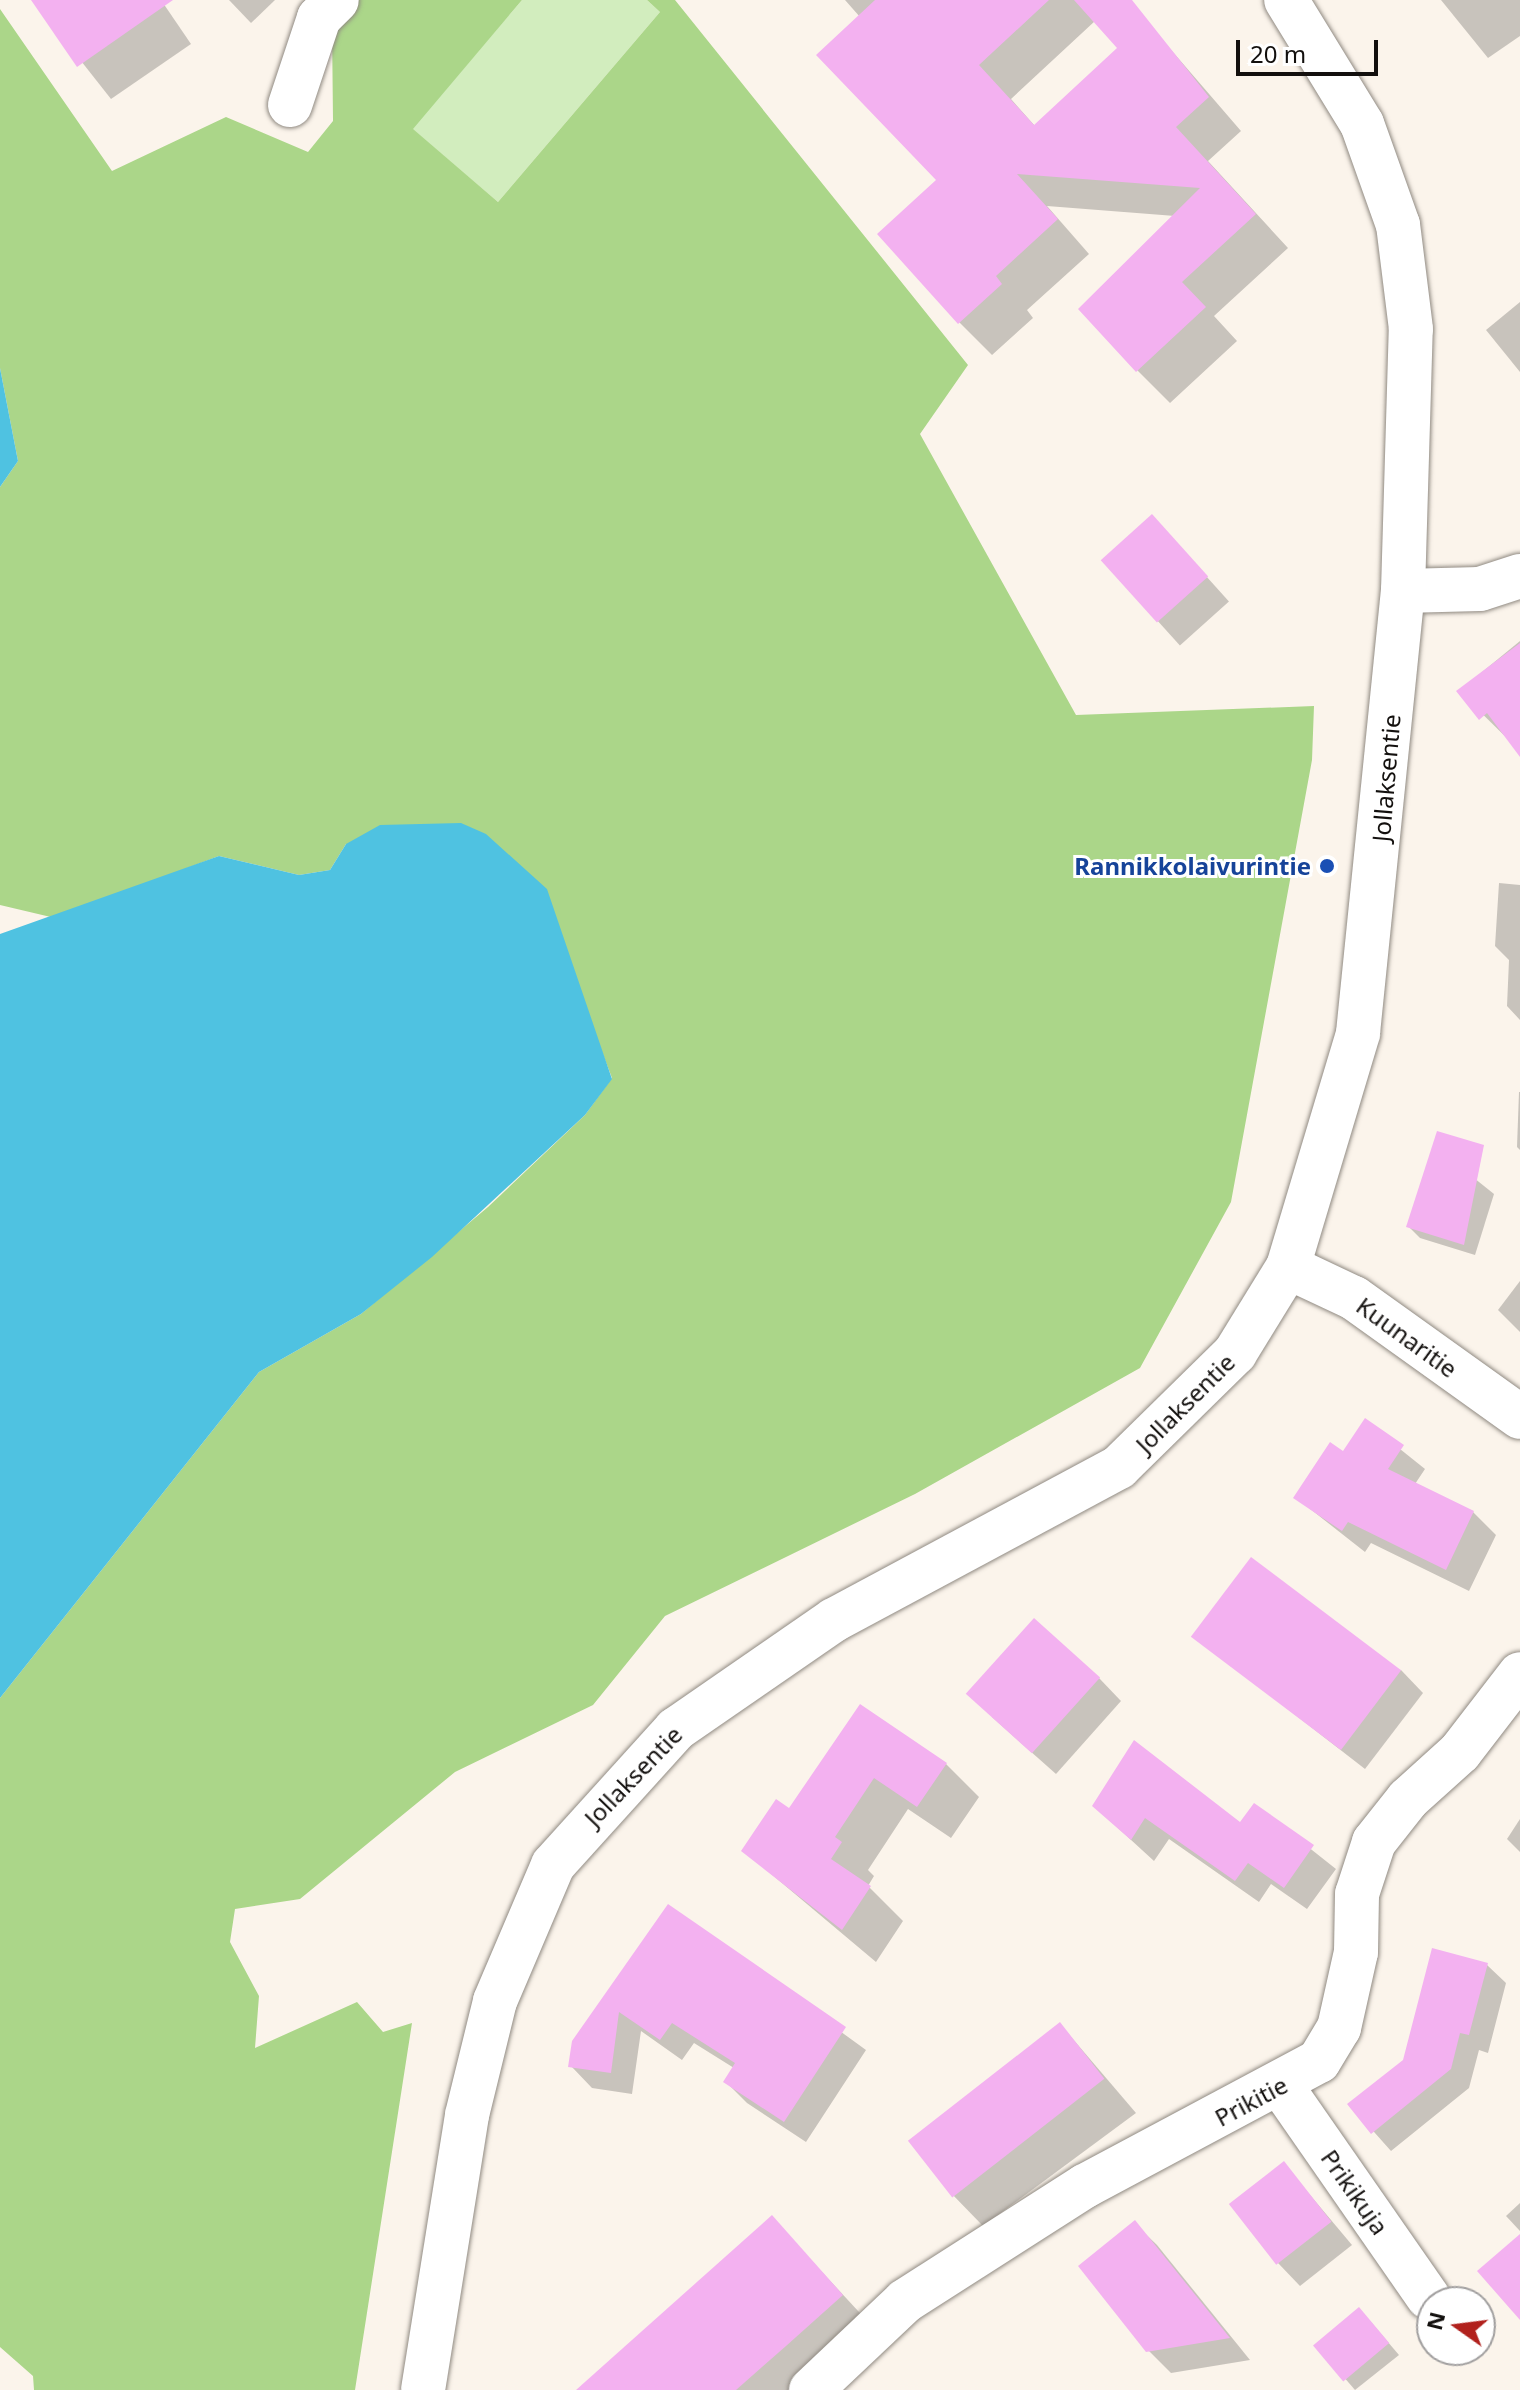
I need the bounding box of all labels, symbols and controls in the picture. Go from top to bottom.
scale bar [1240,24,1382,74]
text: 20 m [1250,37,1306,70]
street label: Jollaksentie [1366,713,1406,843]
place label: Rannikkolaivurintie [1074,852,1311,880]
marker: Rannikkolaivurintie [1318,857,1336,875]
street label: Kuunaritie [1351,1291,1463,1383]
street label: Jollaksentie [1130,1348,1240,1458]
street label: Jollaksentie [578,1720,688,1832]
street label: Prikitie [1210,2070,1292,2132]
street label: Prikikuja [1315,2144,1395,2240]
north arrow [1416,2286,1496,2366]
text: N [1418,2308,1451,2333]

